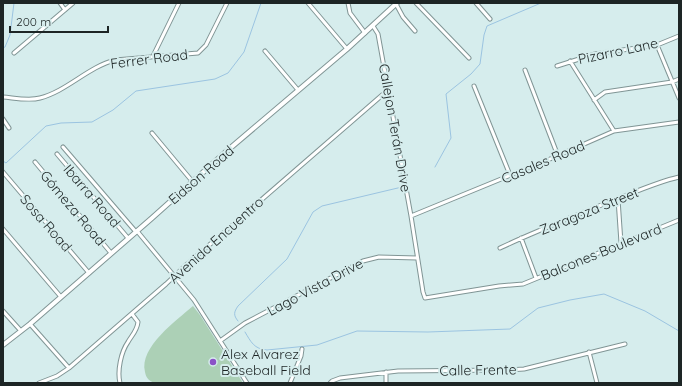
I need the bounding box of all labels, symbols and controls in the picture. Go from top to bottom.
scale bar [10,8,108,34]
text: 200 m [16,14,51,29]
street label: Pizarro Lane [576,34,660,68]
street label: Ferrer Road [109,45,189,73]
street label: Callejon Terán Drive [375,62,415,194]
street label: Casales Road [499,136,587,188]
street label: Eidson Road [164,142,238,208]
street label: Ibarra Road [60,161,124,231]
street label: Gómeza Road [36,167,110,249]
street label: Zaragoza Street [537,183,641,239]
street label: Sosa Road [16,191,76,255]
street label: Avenida Encuentro [165,193,267,287]
street label: Balcones Boulevard [538,220,664,284]
street label: Lago Vista Drive [264,254,366,320]
place label: Alex Alvarez Baseball Field [221,345,311,379]
marker: Alex Alvarez Baseball Field [208,357,218,367]
street label: Calle Frente [439,360,517,380]

